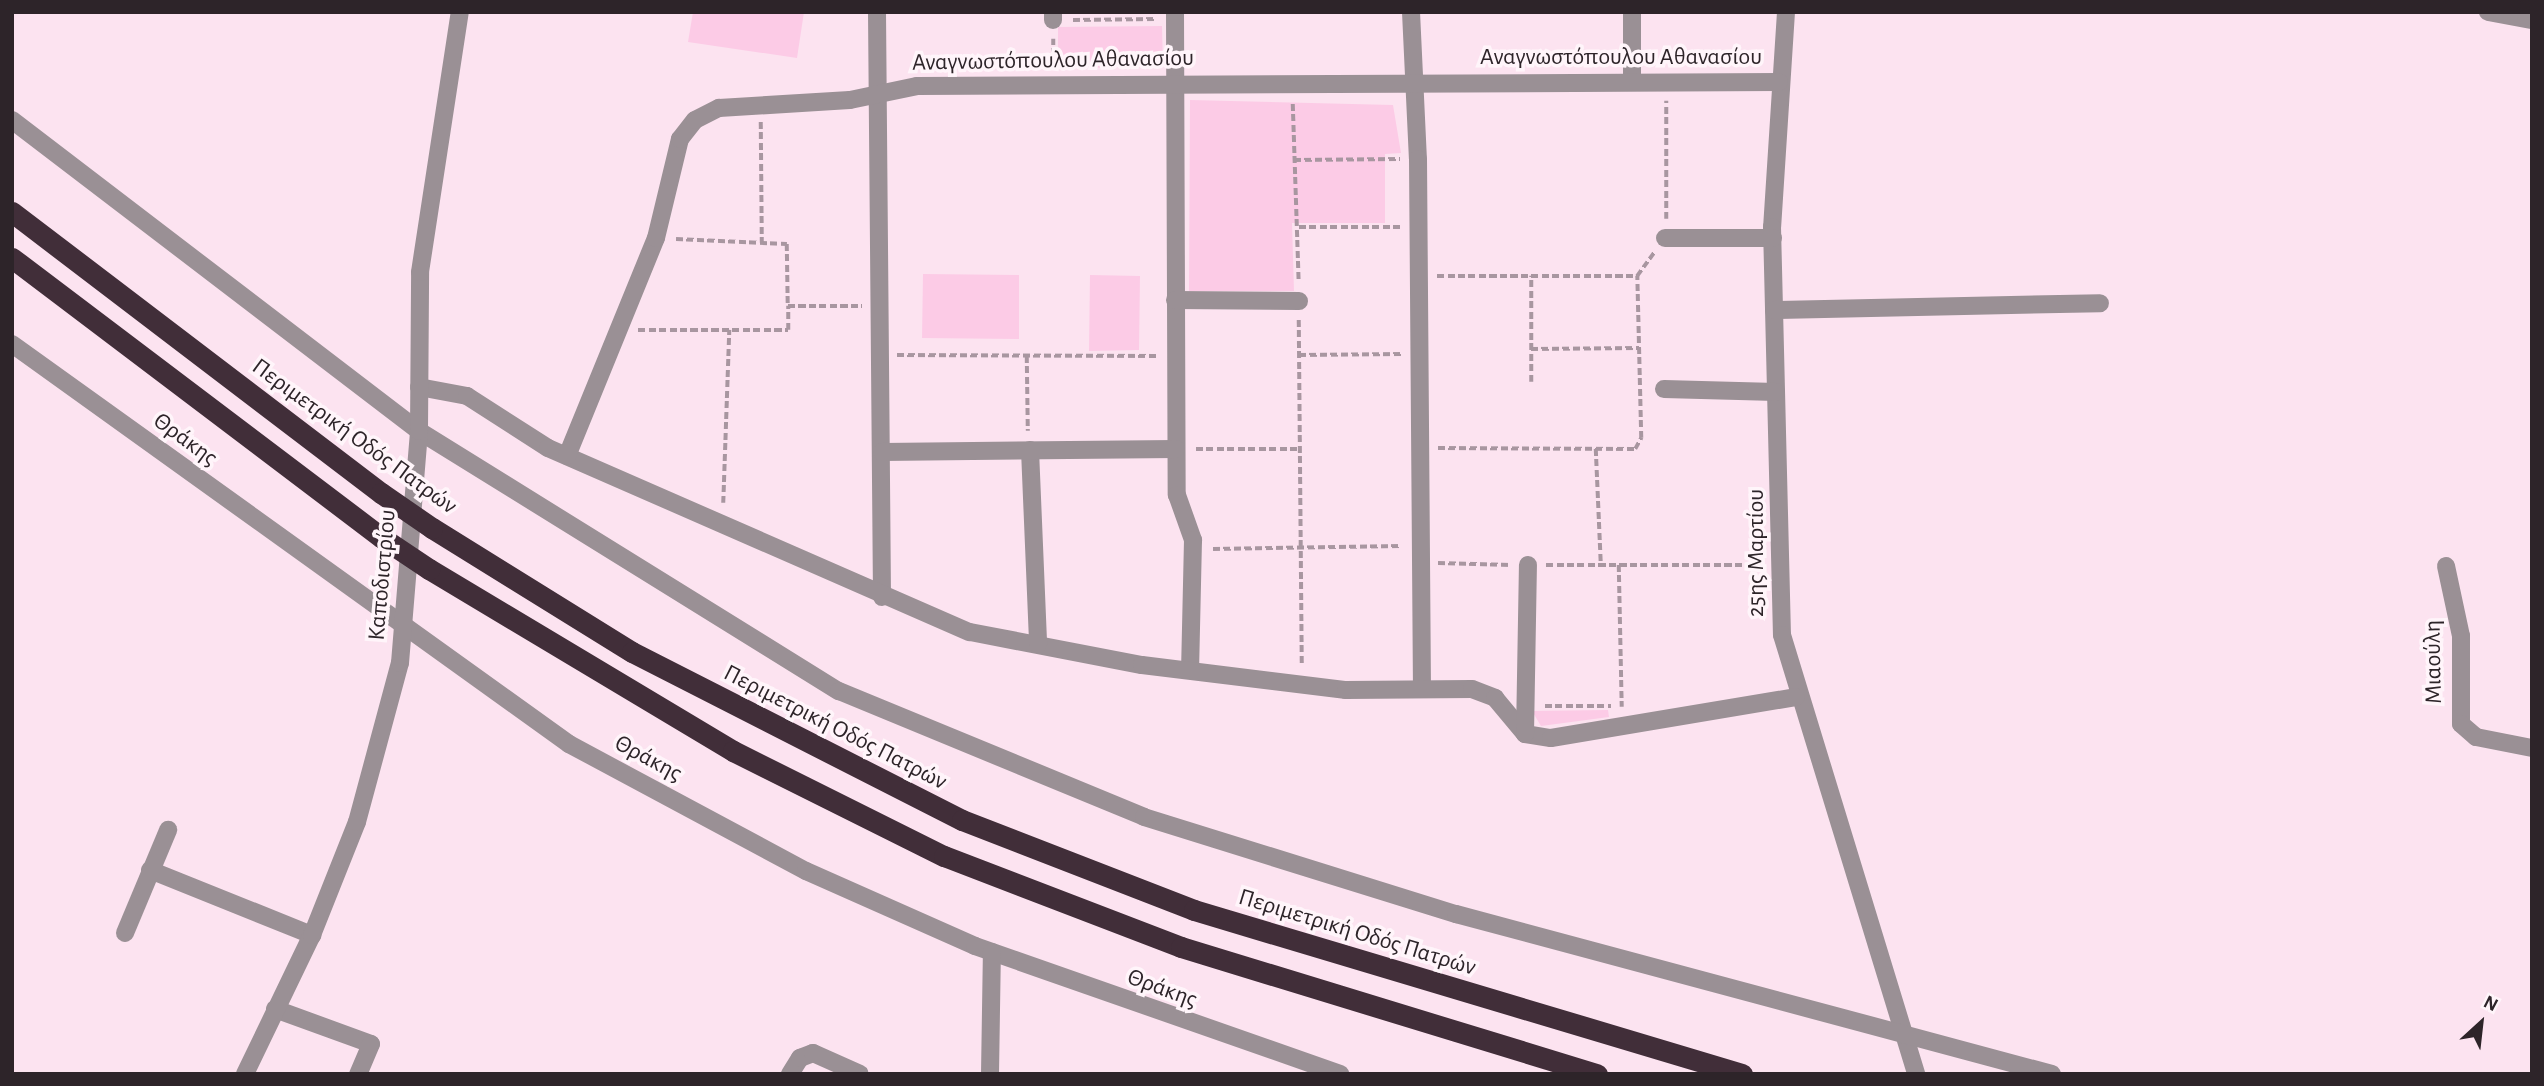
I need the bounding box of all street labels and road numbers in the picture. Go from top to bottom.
street label: Αναγνωστόπουλου Αθανασίου [912,44,1194,78]
street label: Αναγνωστόπουλου Αθανασίου [1480,44,1762,72]
street label: Περιμετρική Οδός Πατρών [246,353,462,521]
street label: Θράκης [147,407,223,473]
street label: 25ης Μαρτίου [1743,489,1771,617]
street label: Καποδιστρίου [363,508,403,642]
street label: Μιαούλη [2419,620,2449,704]
street label: Περιμετρική Οδός Πατρών [719,659,951,797]
street label: Θράκης [609,729,687,789]
street label: Περιμετρική Οδός Πατρών [1235,883,1479,983]
street label: Θράκης [1123,963,1201,1015]

